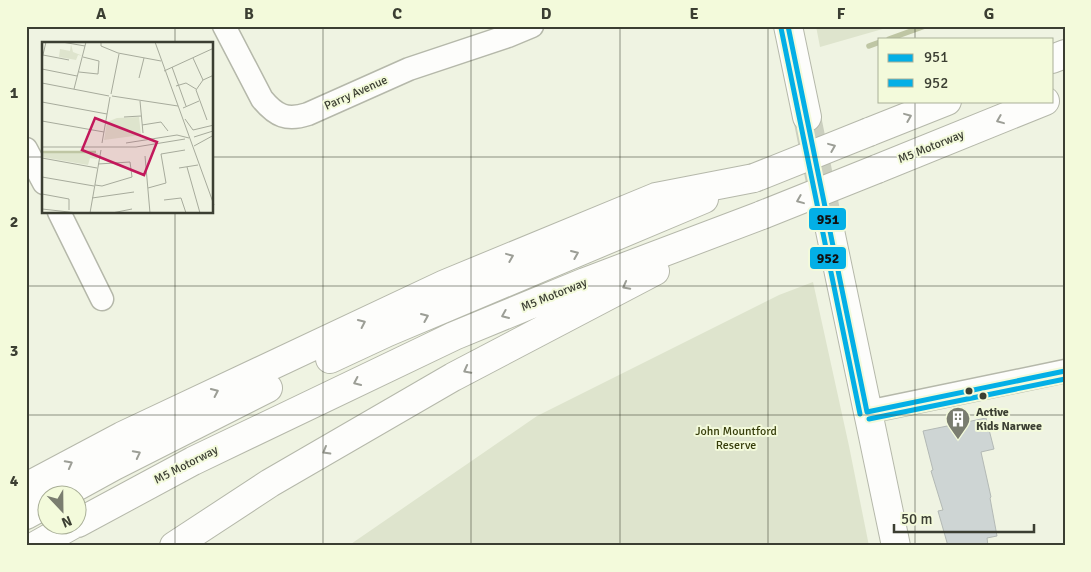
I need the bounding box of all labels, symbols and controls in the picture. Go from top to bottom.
text: A [96,4,107,24]
text: B [244,4,254,24]
text: C [392,4,402,24]
text: D [541,4,552,24]
text: E [689,4,699,24]
text: F [837,4,846,24]
text: G [984,4,994,24]
legend [878,38,1054,102]
inset map [42,42,214,214]
text: 951 [924,48,948,66]
street label: Parry Avenue [322,72,390,114]
text: 952 [924,74,948,92]
text: 1 [10,83,19,103]
one-way arrow [903,112,912,123]
one-way arrow [996,113,1005,124]
street label: M5 Motorway [896,127,966,167]
one-way arrow [827,143,836,153]
one-way arrow [796,194,804,204]
line badge: 951 [808,207,847,231]
text: 951 [817,211,840,228]
text: 2 [10,212,18,232]
line badge: 952 [809,246,847,270]
one-way arrow [570,249,579,260]
text: 952 [817,250,839,267]
one-way arrow [505,252,514,263]
street label: M5 Motorway [519,275,589,315]
one-way arrow [622,280,631,290]
one-way arrow [501,308,510,319]
one-way arrow [420,312,429,323]
one-way arrow [357,319,366,329]
text: 3 [10,341,18,361]
one-way arrow [463,364,472,374]
one-way arrow [353,376,362,386]
unlabelled marker [964,386,974,396]
one-way arrow [210,388,219,399]
unlabelled marker [978,391,988,401]
place label: Active Kids Narwee [976,405,1042,434]
building icon: Active Kids Narwee [945,406,971,440]
park label: John Mountford Reserve [695,424,777,453]
street label: M5 Motorway [152,442,221,488]
one-way arrow [322,444,331,454]
one-way arrow [131,450,140,460]
one-way arrow [64,460,73,470]
text: 4 [10,471,19,491]
north arrow [38,484,88,534]
scale bar [894,502,1034,534]
text: 50 m [901,510,932,528]
text: N [59,512,74,531]

